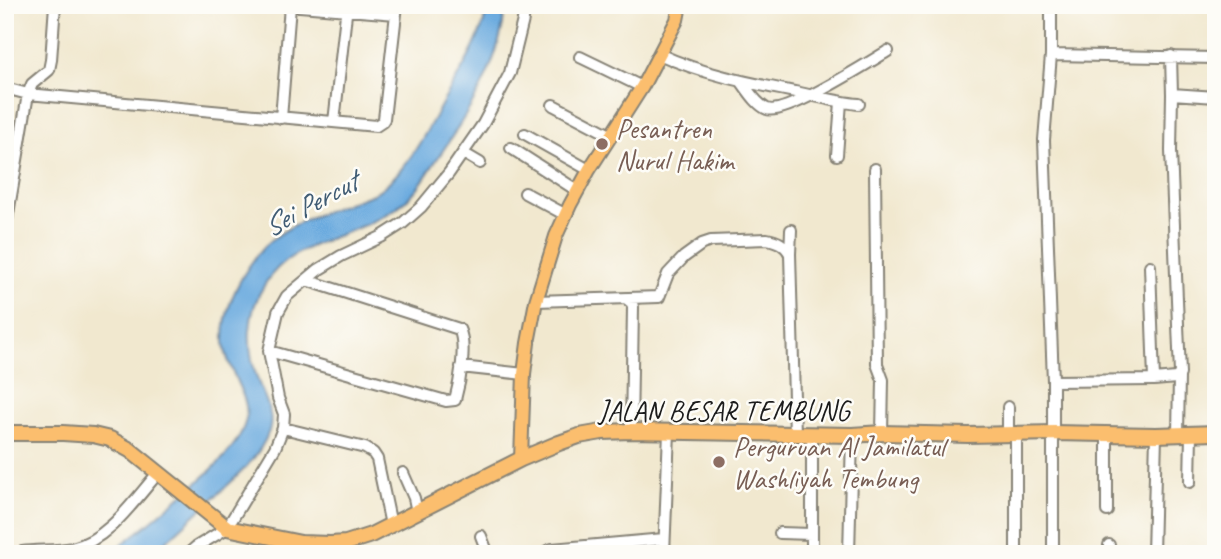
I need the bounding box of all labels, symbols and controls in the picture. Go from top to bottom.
place label: Pesantren Nurul Hakim [616,111,736,178]
marker: Pesantren Nurul Hakim [594,136,610,152]
water label: Sei Percut [256,159,370,245]
street label: JALAN BESAR TEMBUNG [597,393,852,428]
place label: Perguruan Al Jamilatul Washliyah Tembung [733,429,950,496]
marker: Perguruan Al Jamilatul Washliyah Tembung [711,454,727,470]

